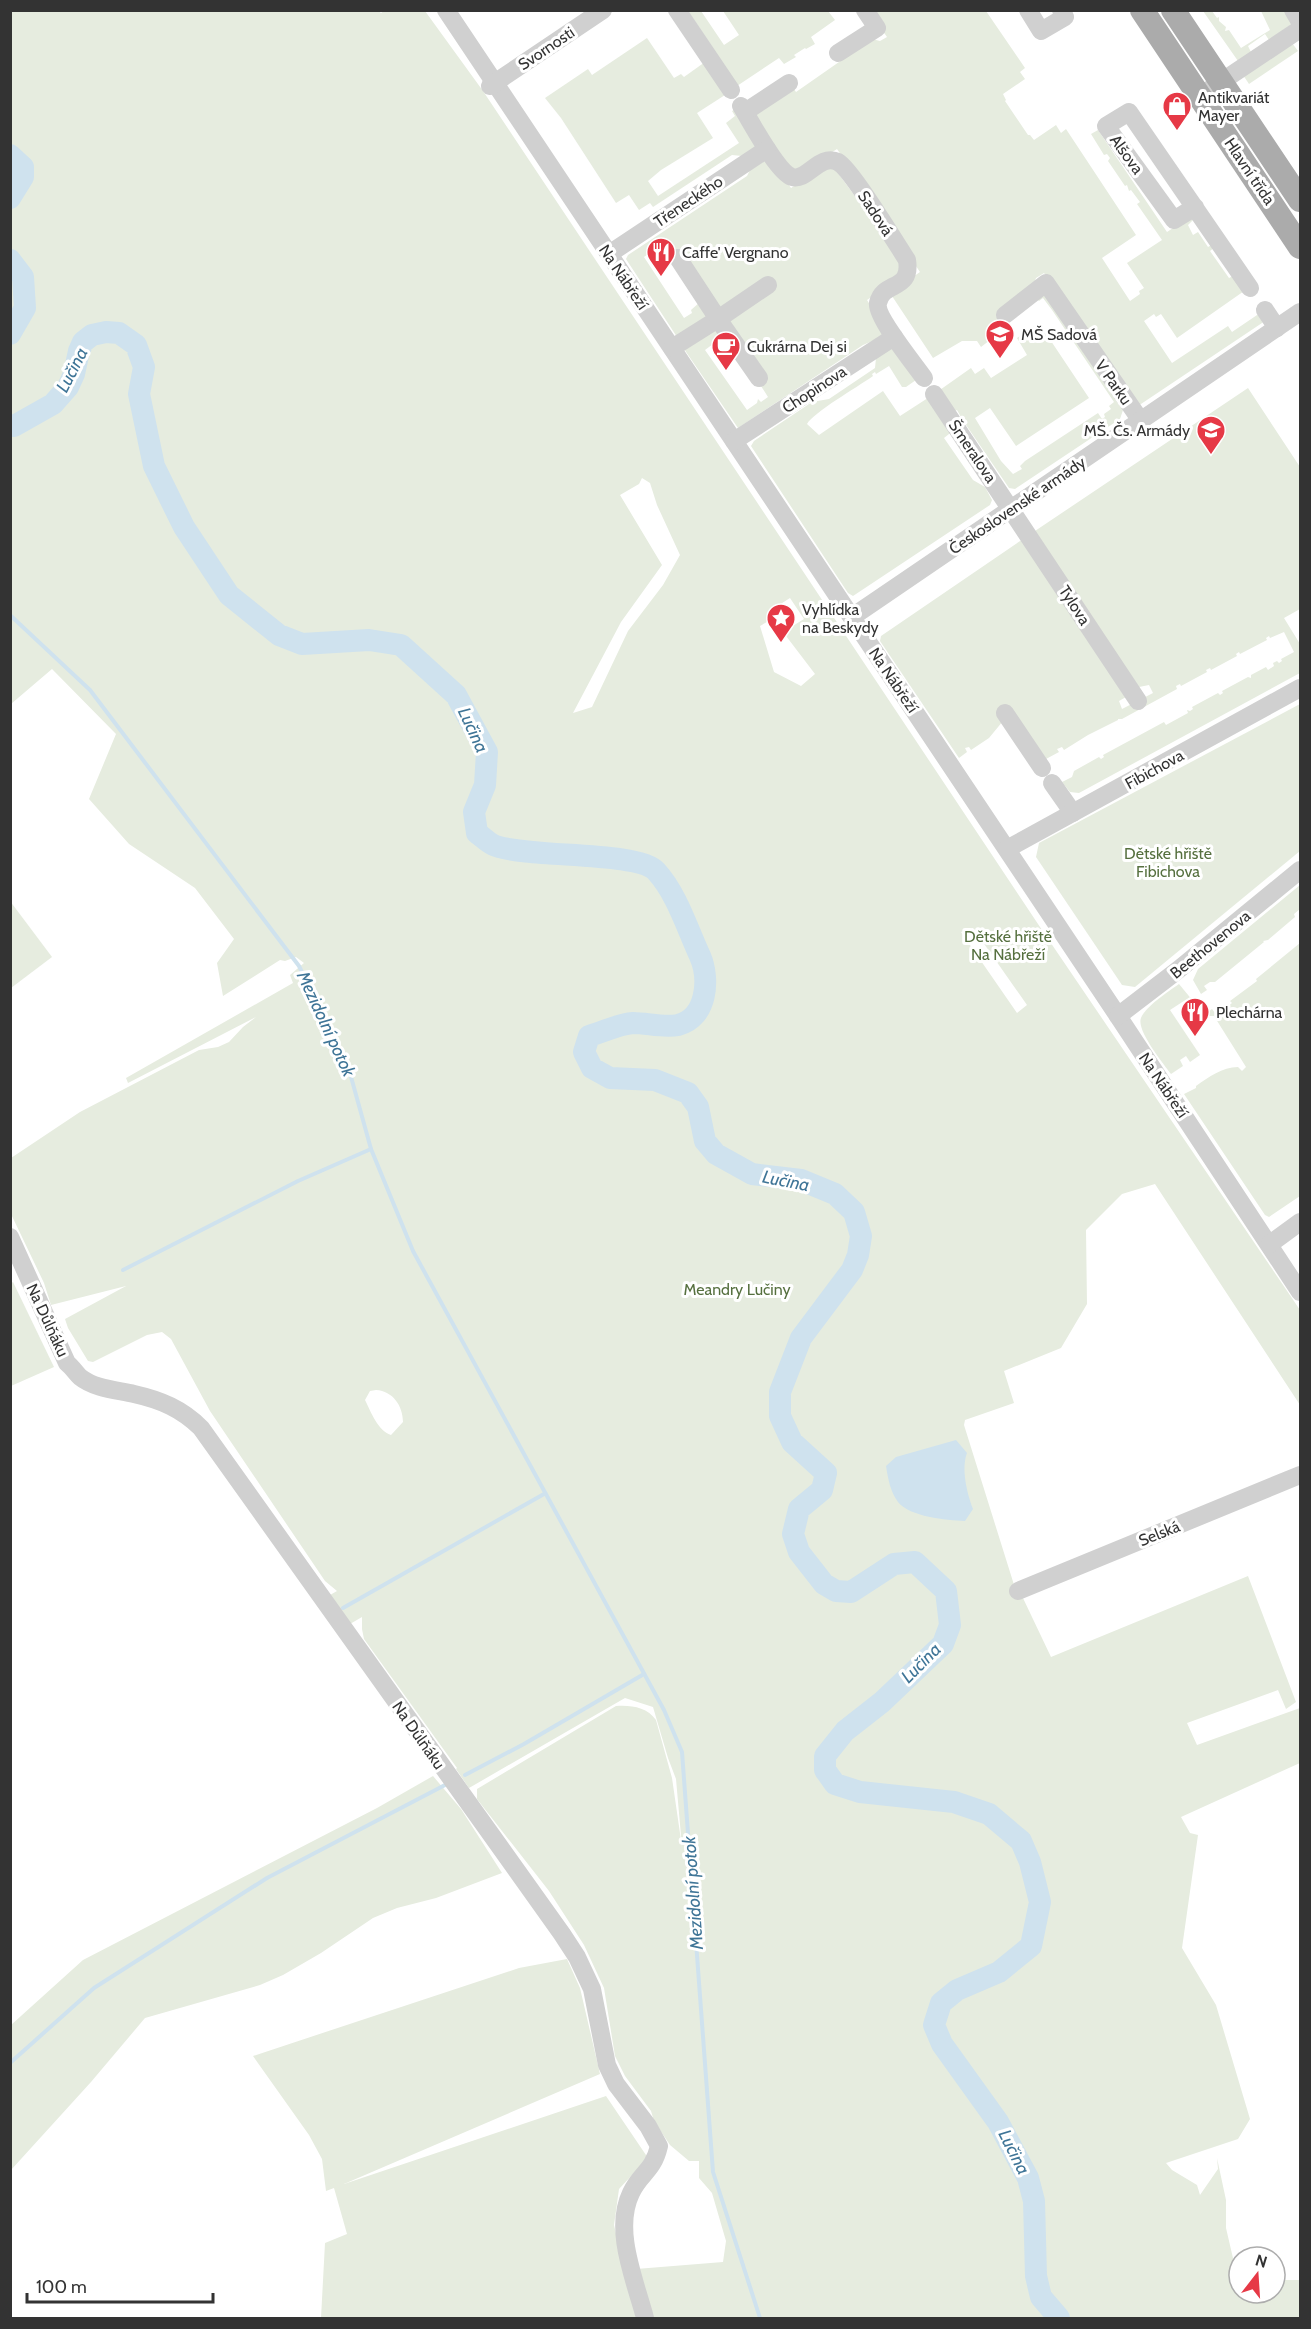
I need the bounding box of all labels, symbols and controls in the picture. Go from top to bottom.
street label: Svornosti [515,23,578,74]
place label: Antikvariát Mayer [1198,88,1270,125]
shop icon: Antikvariát Mayer [1161,90,1193,132]
street label: Alšova [1106,131,1147,178]
street label: Hlavní třída [1220,134,1279,209]
street label: Třeneckého [650,171,726,231]
street label: Sadová [854,187,897,240]
restaurant icon: Caffe' Vergnano [645,236,677,278]
street label: Na Nábřeží [595,241,653,314]
place label: Caffe' Vergnano [682,243,789,262]
school or university icon: MŠ Sadová [984,318,1016,360]
place label: MŠ Sadová [1021,325,1097,344]
cafe icon: Cukrárna Dej si [710,330,742,372]
place label: Cukrárna Dej si [747,337,847,356]
water label: Lučina [51,344,93,396]
street label: V Parku [1091,356,1136,408]
street label: Chopinova [779,361,850,417]
school or university icon: MŠ. Čs. Armády [1195,414,1227,456]
street label: Šmeralova [945,416,1001,487]
place label: MŠ. Čs. Armády [1084,421,1190,440]
street label: Československé armády [945,453,1089,558]
street label: Tylova [1055,582,1094,629]
place label: Vyhlídka na Beskydy [802,600,879,637]
place icon: Vyhlídka na Beskydy [765,602,797,644]
street label: Na Nábřeží [865,644,923,717]
water label: Lučina [453,704,493,756]
street label: Fibichova [1122,745,1187,793]
park label: Dětské hřiště Fibichova [1124,844,1212,881]
street label: Beethovenova [1166,906,1254,982]
park label: Dětské hřiště Na Nábřeží [964,927,1052,964]
water label: Mezidolní potok [292,967,361,1081]
restaurant icon: Plechárna [1179,996,1211,1038]
place label: Plechárna [1216,1003,1283,1022]
street label: Na Nábřeží [1135,1049,1193,1122]
water label: Lučina [761,1166,811,1196]
park label: Meandry Lučiny [684,1280,790,1299]
street label: Na Důlňáku [22,1281,73,1360]
street label: Selská [1136,1517,1183,1550]
water label: Lučina [896,1638,946,1688]
street label: Na Důlňáku [388,1698,449,1773]
water label: Mezidolní potok [678,1834,708,1952]
water label: Lučina [993,2126,1035,2178]
north arrow [1227,2245,1287,2305]
text: N [1253,2250,1269,2272]
scale bar [27,2266,213,2304]
text: 100 m [36,2276,87,2298]

